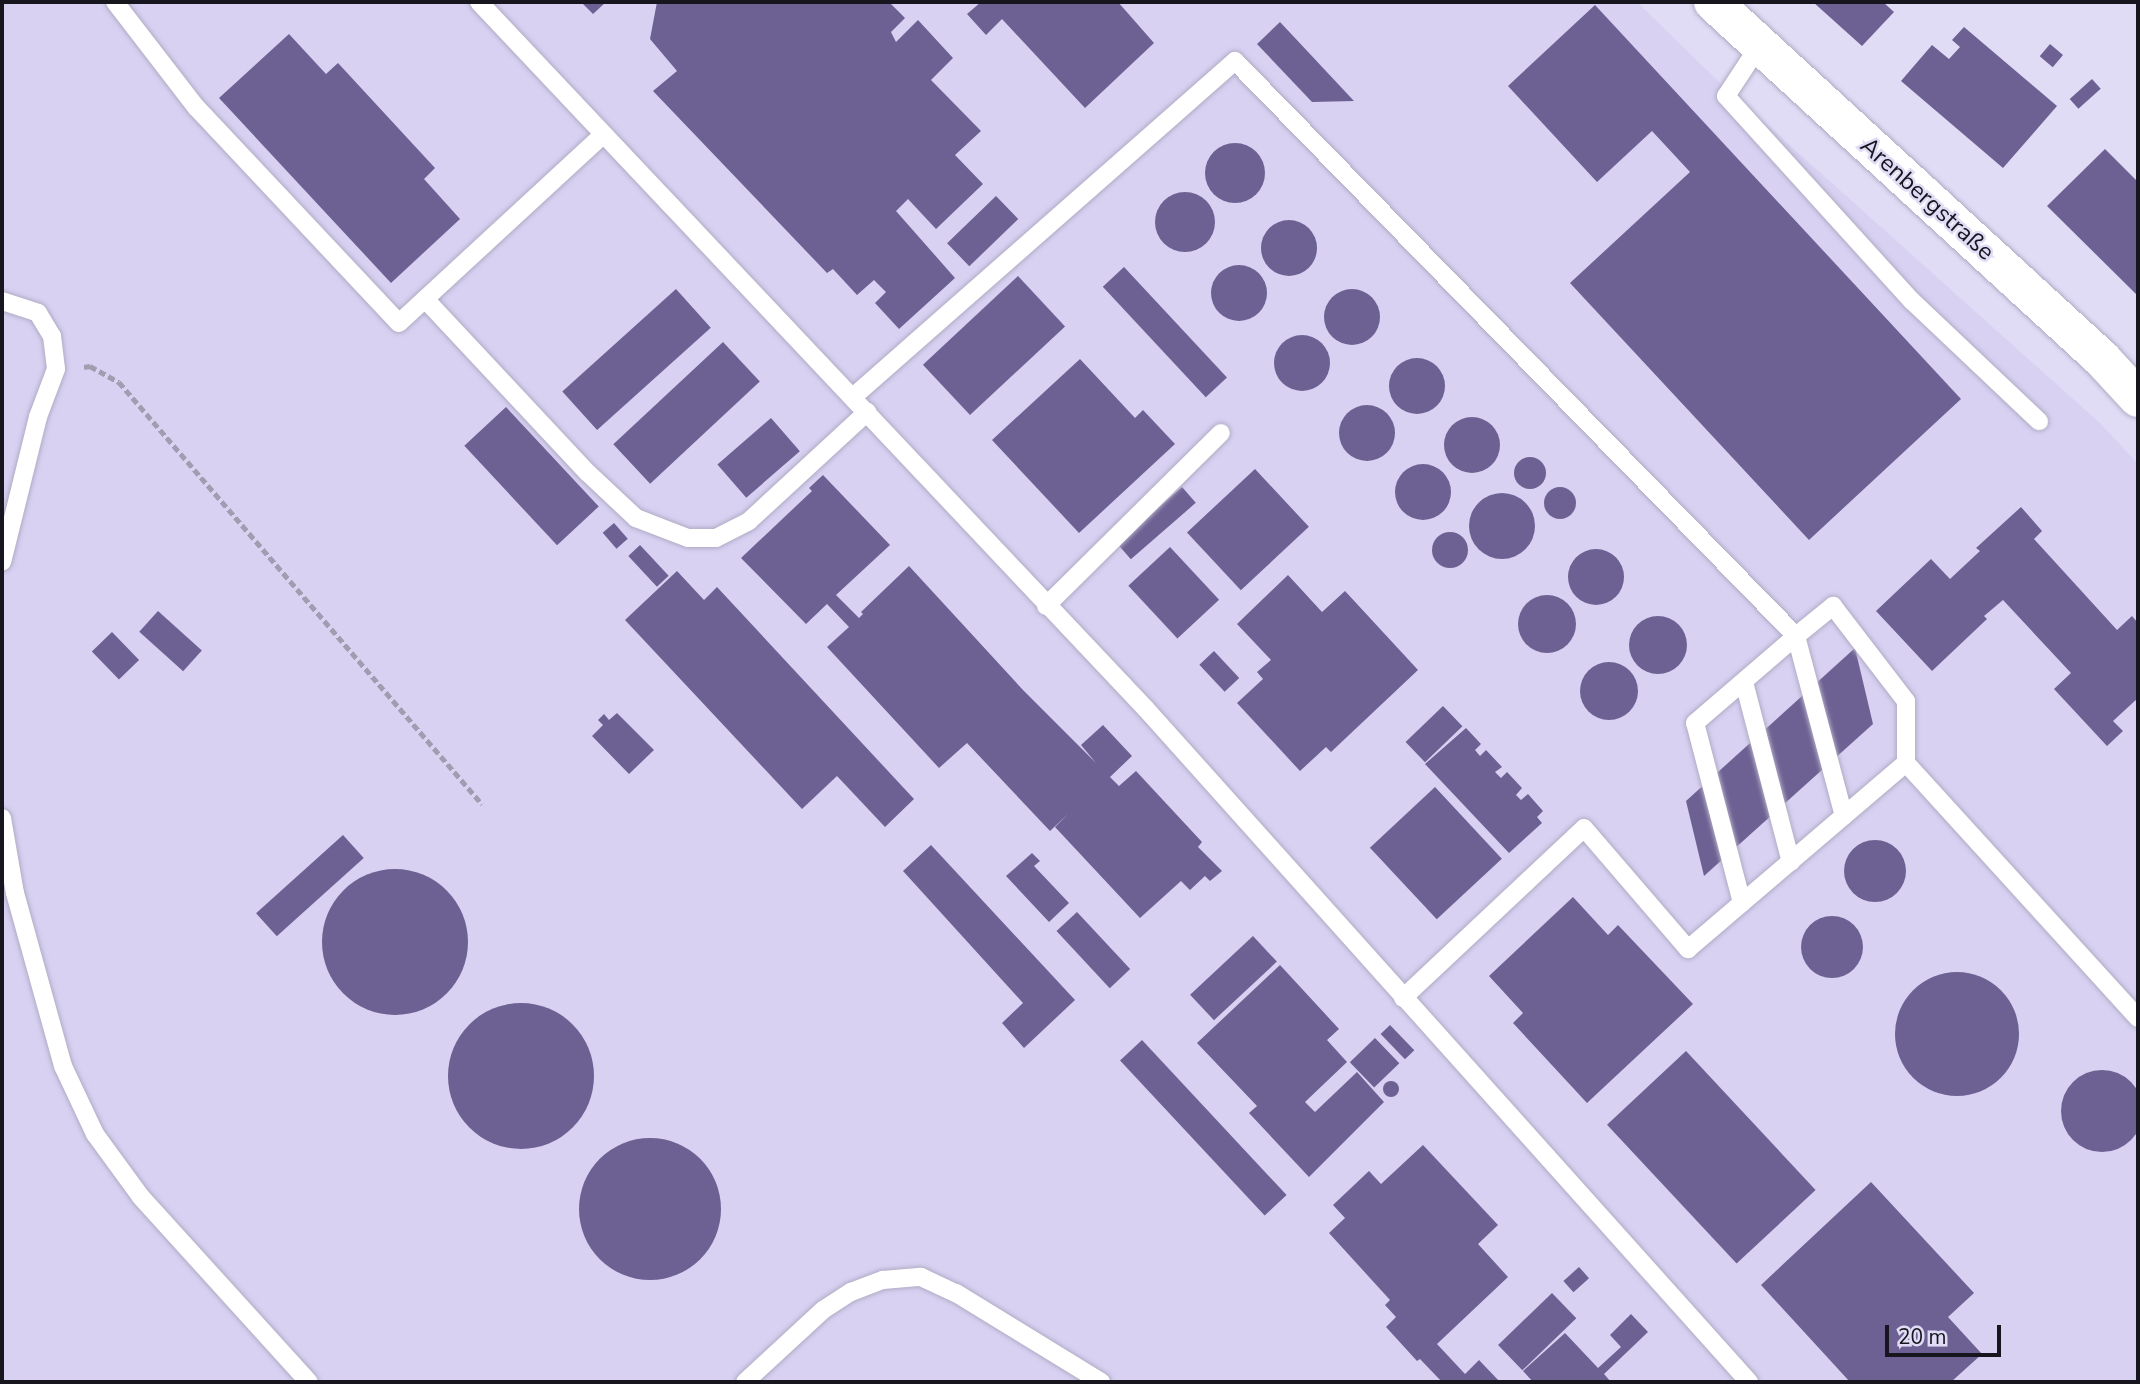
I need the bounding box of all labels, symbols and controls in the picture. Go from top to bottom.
street label: Arenbergstraße [1854,131,2000,267]
scale bar [1888,1310,2004,1354]
text: 20 m [1898,1323,1947,1351]

